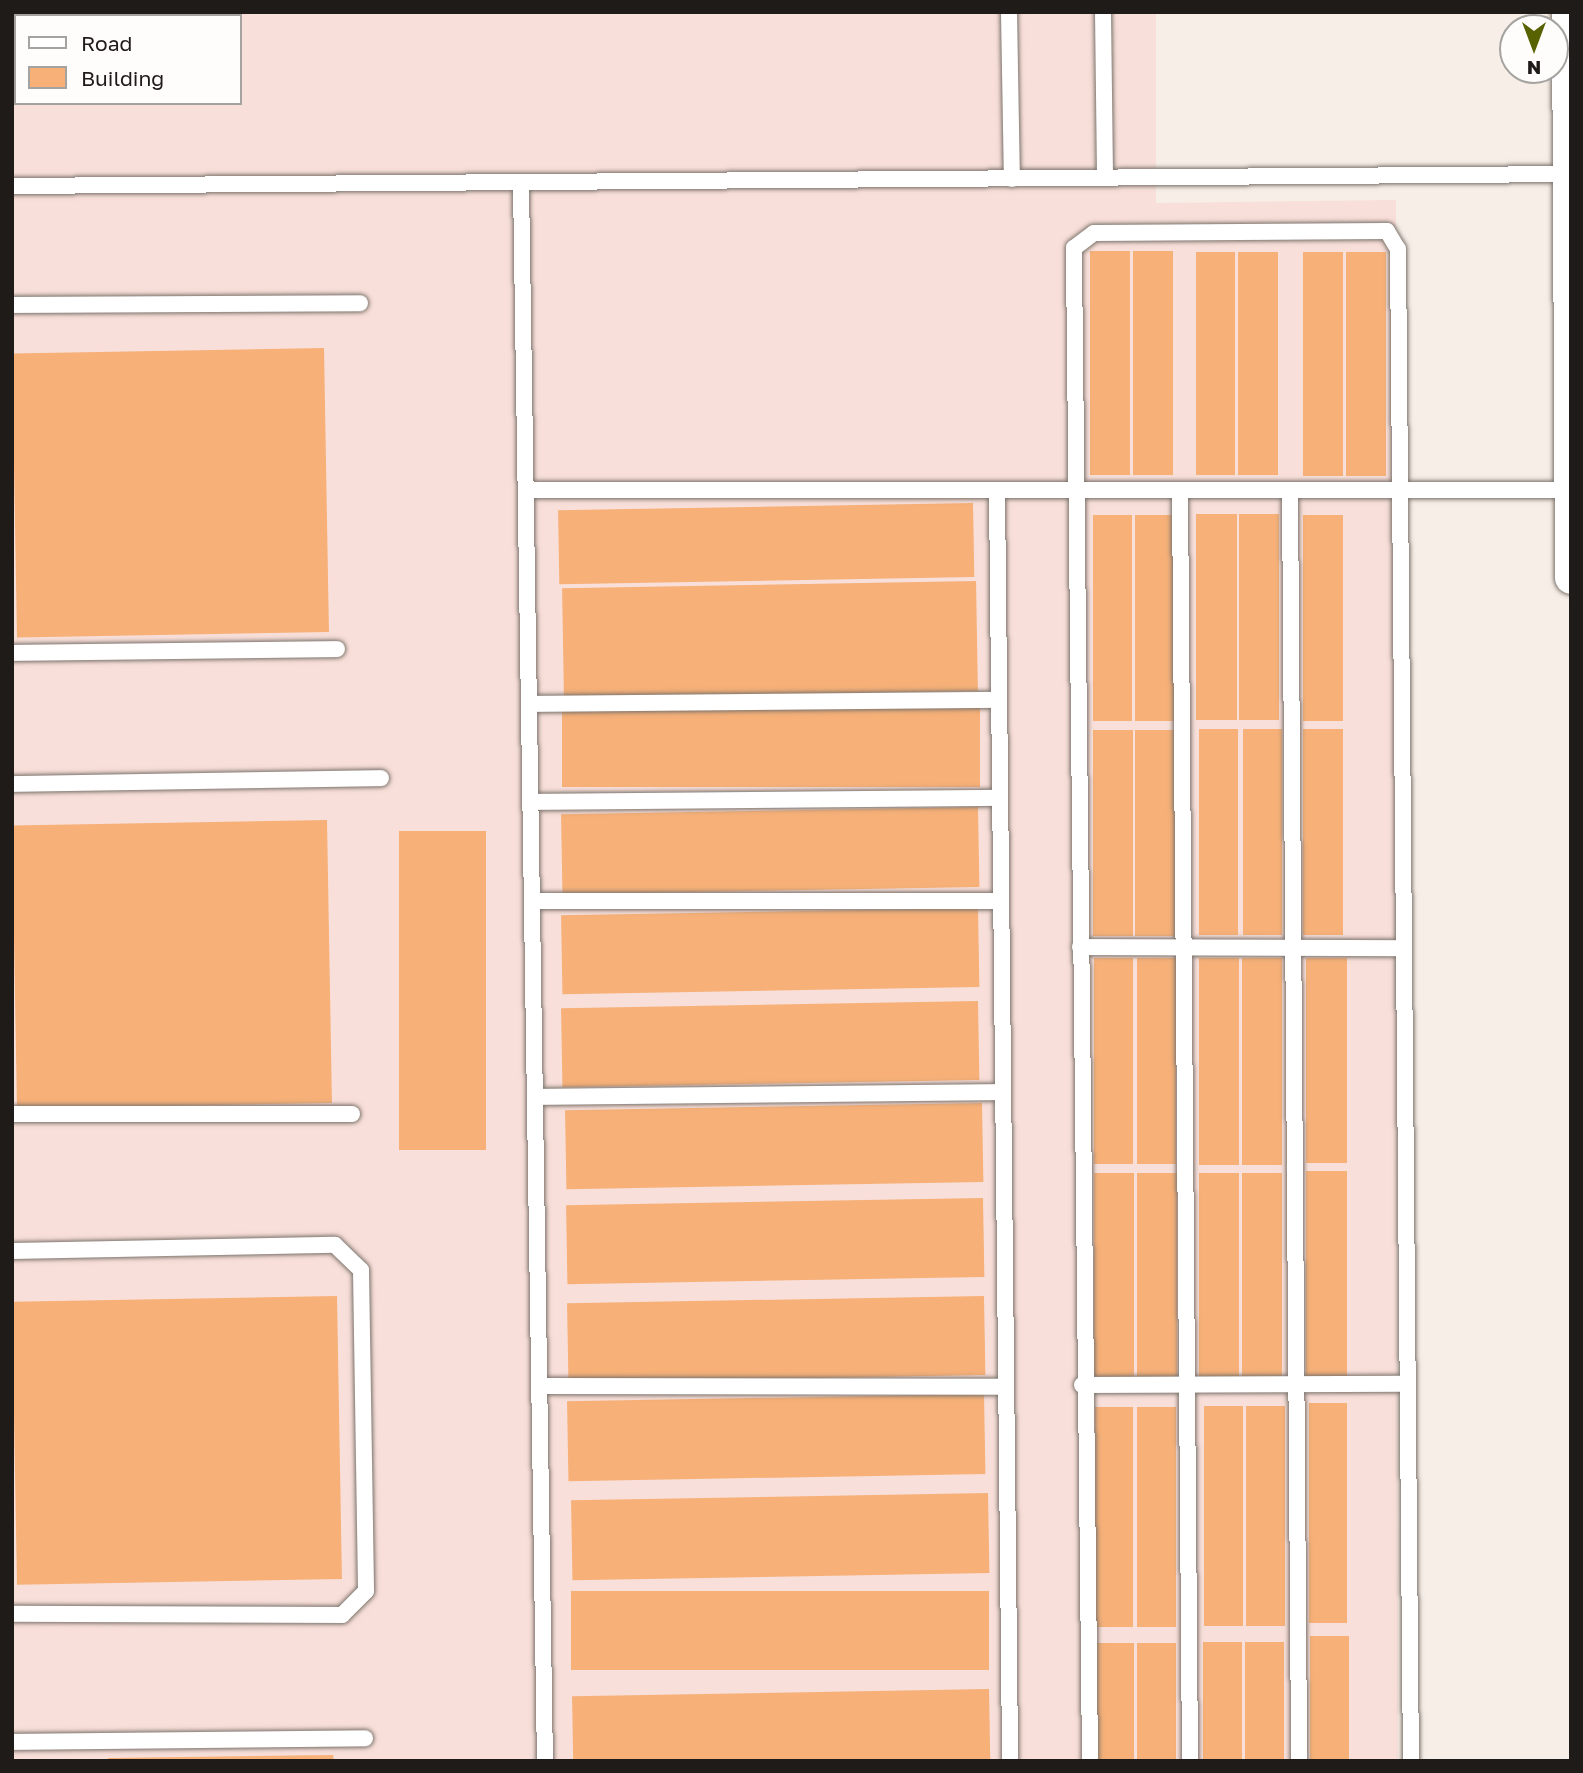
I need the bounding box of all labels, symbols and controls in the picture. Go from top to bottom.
legend [14,14,242,105]
north arrow [1499,14,1569,84]
text: Road [81,30,132,56]
text: N [1527,57,1541,80]
text: Building [81,65,164,91]

